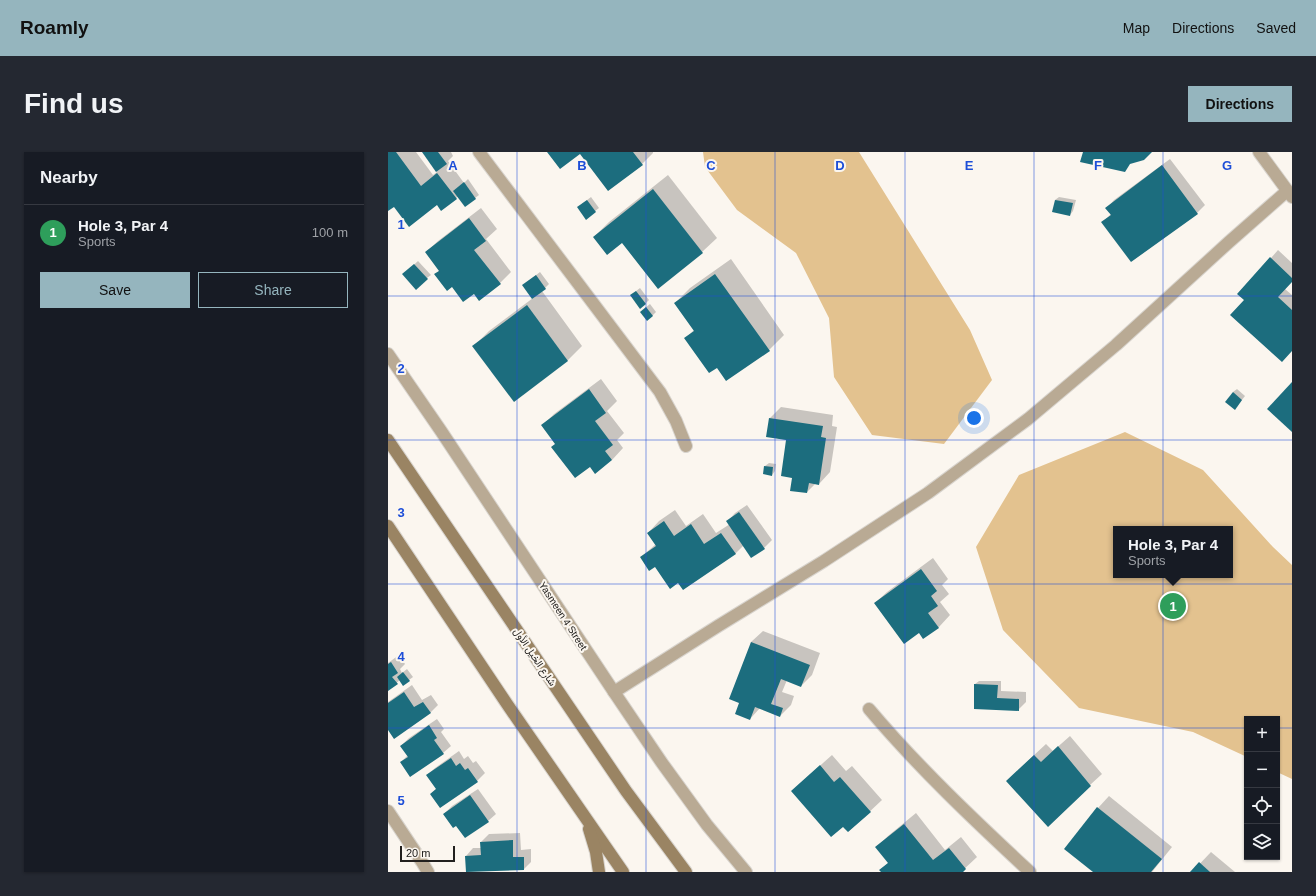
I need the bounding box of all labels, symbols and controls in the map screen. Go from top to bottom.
text: Roamly [20,17,89,38]
text: Map [1123,20,1150,36]
text: Directions [1172,20,1234,36]
text: Saved [1256,20,1296,36]
button: Directions [1188,86,1292,122]
text: Find us [24,88,124,119]
text: A [448,158,458,173]
text: B [577,158,587,173]
text: C [706,158,716,173]
text: D [835,158,845,173]
text: E [965,158,974,173]
text: F [1094,158,1102,173]
text: G [1222,158,1232,173]
text: Nearby [40,168,98,187]
text: Hole 3, Par 4 [78,217,168,234]
text: 1 [397,217,405,232]
text: 1 [49,225,57,240]
text: 100 m [312,225,348,240]
text: Sports [78,234,116,249]
button: Save [40,272,190,308]
button: Share [198,272,348,308]
text: 2 [397,361,405,376]
your location [964,408,984,428]
text: 3 [397,505,405,520]
popup [1113,526,1233,578]
text: Hole 3, Par 4 [1128,536,1218,553]
text: Sports [1128,553,1166,568]
street label: Yasmeen 4 Street [537,580,589,652]
pin: 1 [1160,591,1186,621]
street label: شارع الخيل الأول [511,626,558,689]
text: 4 [397,649,405,664]
map controls [1244,716,1280,860]
button: + [1244,716,1280,752]
button: − [1244,752,1280,788]
button: locate [1244,788,1280,824]
text: 5 [397,793,405,808]
button: layers [1244,824,1280,860]
scale bar [400,844,455,863]
text: 20 m [406,847,430,859]

